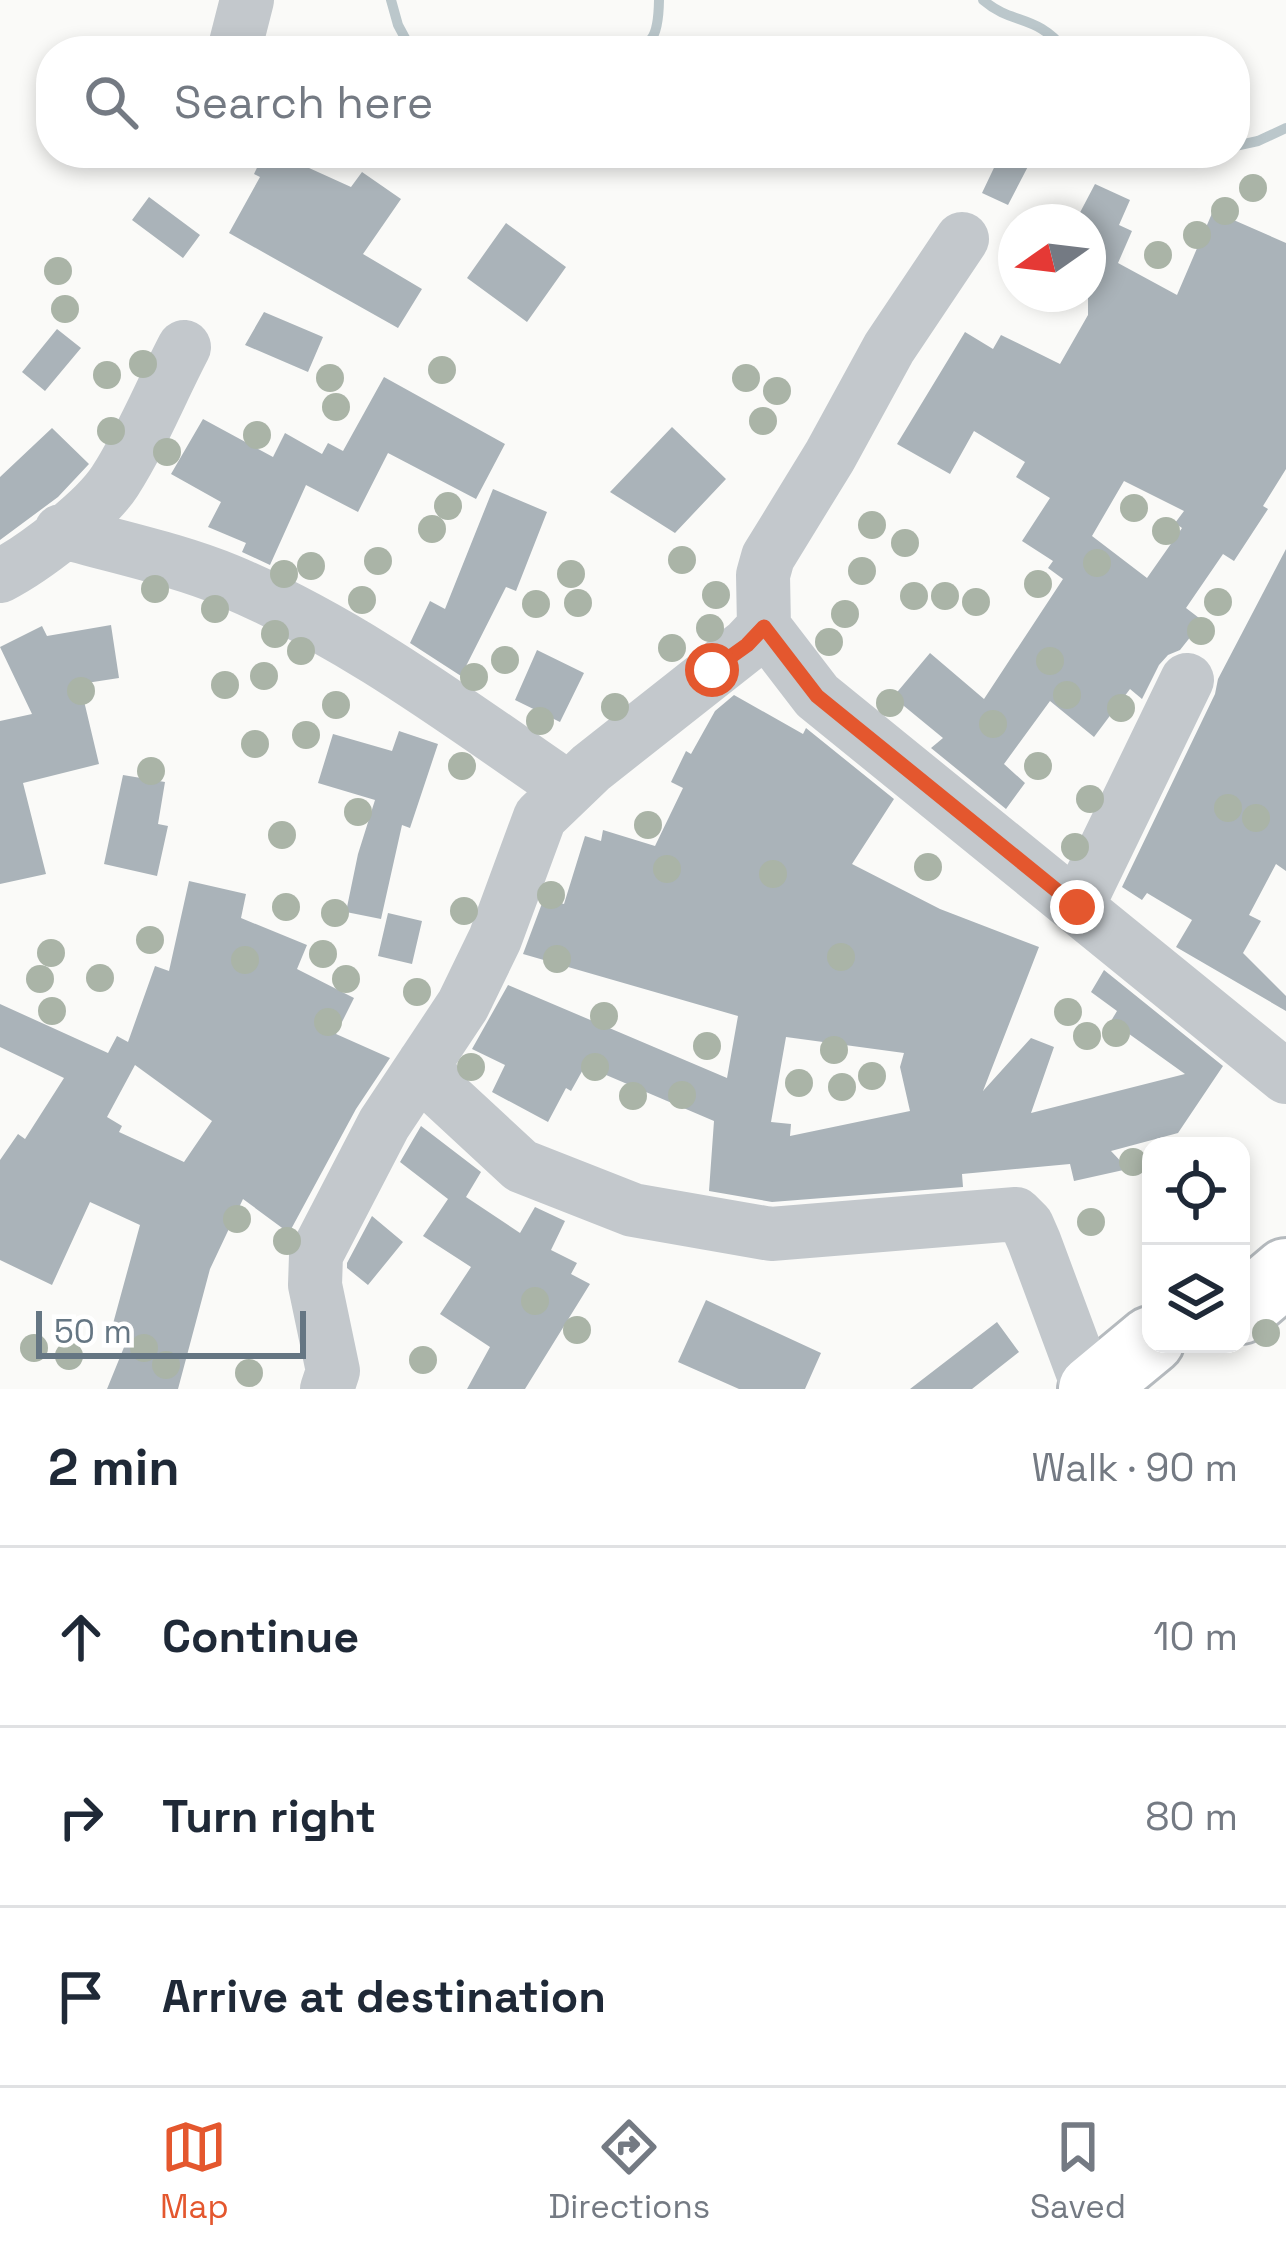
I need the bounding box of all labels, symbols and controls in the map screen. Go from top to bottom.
search box [36,36,1250,168]
icon: search [78,69,144,135]
text: Search here [174,74,433,131]
north arrow [998,204,1106,312]
route start [685,643,739,697]
route end [1050,880,1104,934]
map controls [1142,1137,1250,1353]
button: locate [1142,1137,1250,1245]
button: layers [1142,1245,1250,1353]
scale bar [36,1305,306,1358]
text: 50 m [54,1311,132,1353]
text: 2 min [48,1435,180,1500]
text: Walk · 90 m [1032,1443,1238,1492]
icon: ahead [48,1604,114,1670]
text: Continue [162,1608,359,1665]
text: 10 m [1153,1612,1238,1661]
icon: right [48,1784,114,1850]
text: Turn right [162,1788,376,1845]
text: 80 m [1145,1792,1238,1841]
icon: arrive [48,1964,114,2030]
text: Arrive at destination [162,1968,606,2025]
tab: Map [160,2114,229,2228]
tab: Directions [548,2114,710,2228]
tab: Saved [1030,2114,1126,2228]

